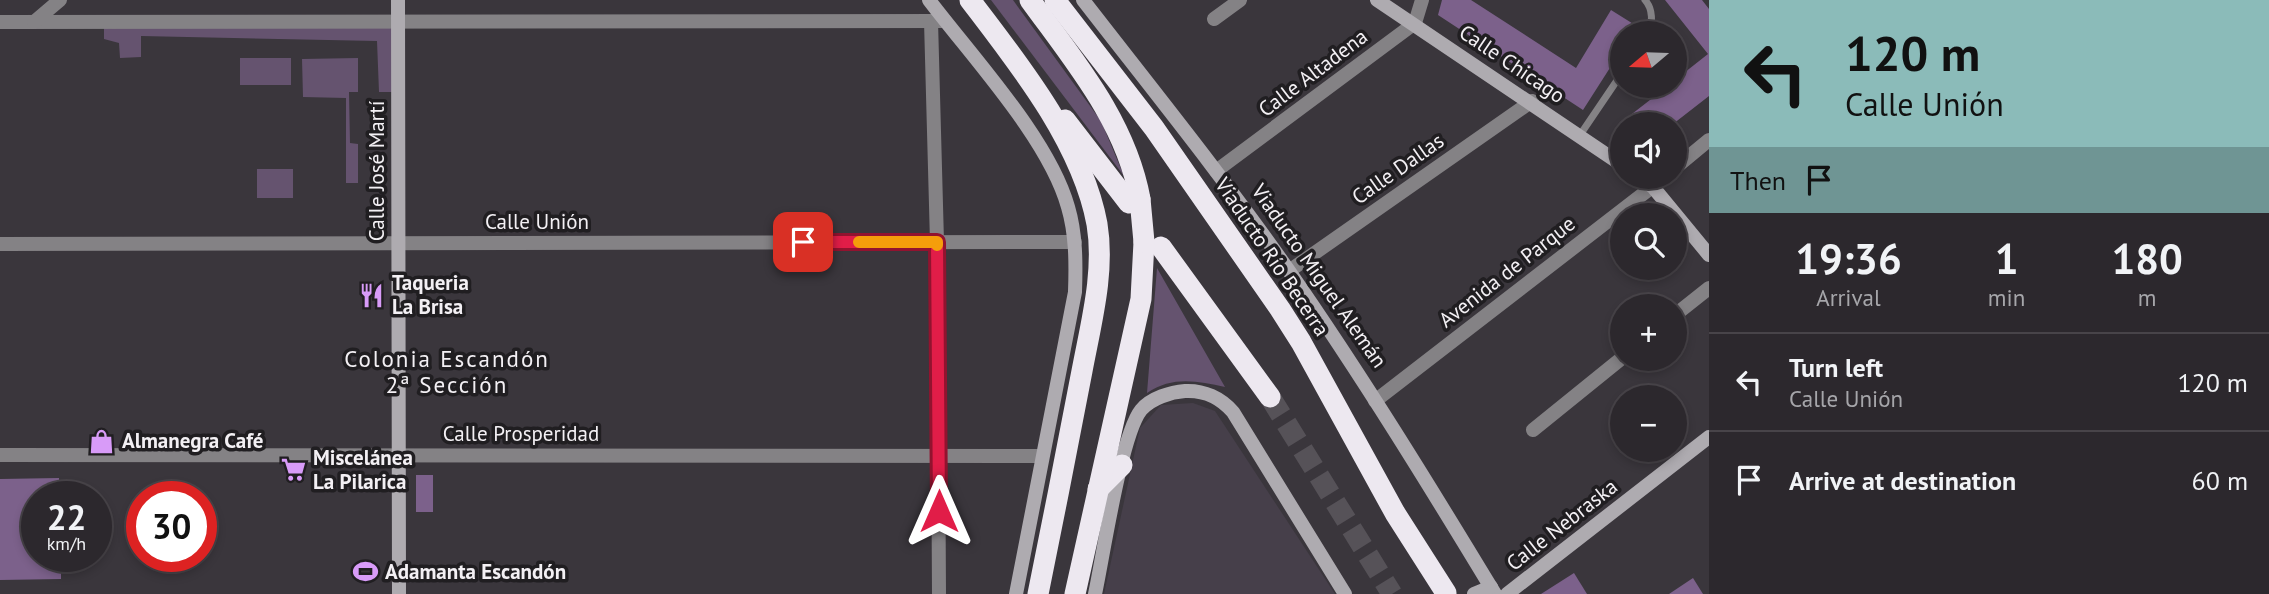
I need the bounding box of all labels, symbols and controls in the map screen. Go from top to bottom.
street label: Calle Chicago [1454,18,1570,109]
north arrow [1610,21,1687,98]
map controls [1610,21,1687,462]
text: 120 m [1845,21,1980,85]
street label: Calle Altadena [1253,23,1373,122]
icon: left [1730,28,1821,119]
text: Calle Unión [1845,83,2004,125]
street label: Calle José Martí [363,100,390,241]
button: sound [1610,112,1687,189]
street label: Calle Dallas [1346,127,1449,210]
icon: arrive [1800,161,1838,199]
text: Then [1730,164,1786,197]
street label: Viaducto Río Becerra [1209,171,1336,341]
street label: Viaducto Miguel Alemán [1245,178,1393,373]
button: search [1610,203,1687,280]
street label: Calle Unión [485,208,589,235]
street label: Avenida de Parque [1433,210,1580,333]
pin [773,212,833,272]
icon: arrive [784,223,822,261]
text: 19:36 [1795,231,1902,286]
text: 1 [1995,231,2018,286]
text: 180 [2111,231,2183,286]
place label: Taqueria La Brisa [392,269,469,320]
restaurant icon: Taqueria La Brisa [358,281,386,309]
text: Arrival [1816,283,1881,312]
text: min [1988,283,2025,312]
text: m [2138,283,2156,312]
button: + [1610,294,1687,371]
district label: Colonia Escandón 2ª Sección [344,344,550,399]
text: Turn left [1789,351,1883,384]
icon: left [1730,363,1768,401]
text: 120 m [2177,366,2248,399]
text: Calle Unión [1789,384,1903,413]
button: − [1610,385,1687,462]
street label: Calle Prosperidad [443,420,599,447]
shop icon: Almanegra Café [88,427,116,455]
place label: Almanegra Café [122,427,264,454]
place label: Miscelánea La Pilarica [313,444,413,495]
supermarket icon: Miscelánea La Pilarica [279,456,307,484]
icon: arrive [1730,461,1768,499]
text: Arrive at destination [1789,464,2016,497]
text: 60 m [2192,464,2248,497]
street label: Calle Nebraska [1501,473,1623,576]
position arrow [902,474,976,548]
speed limit sign: 30 [126,481,217,572]
text: 22 [47,494,86,540]
text: km/h [47,532,86,555]
sports icon: Adamanta Escandón [351,558,379,586]
place label: Adamanta Escandón [385,558,566,585]

